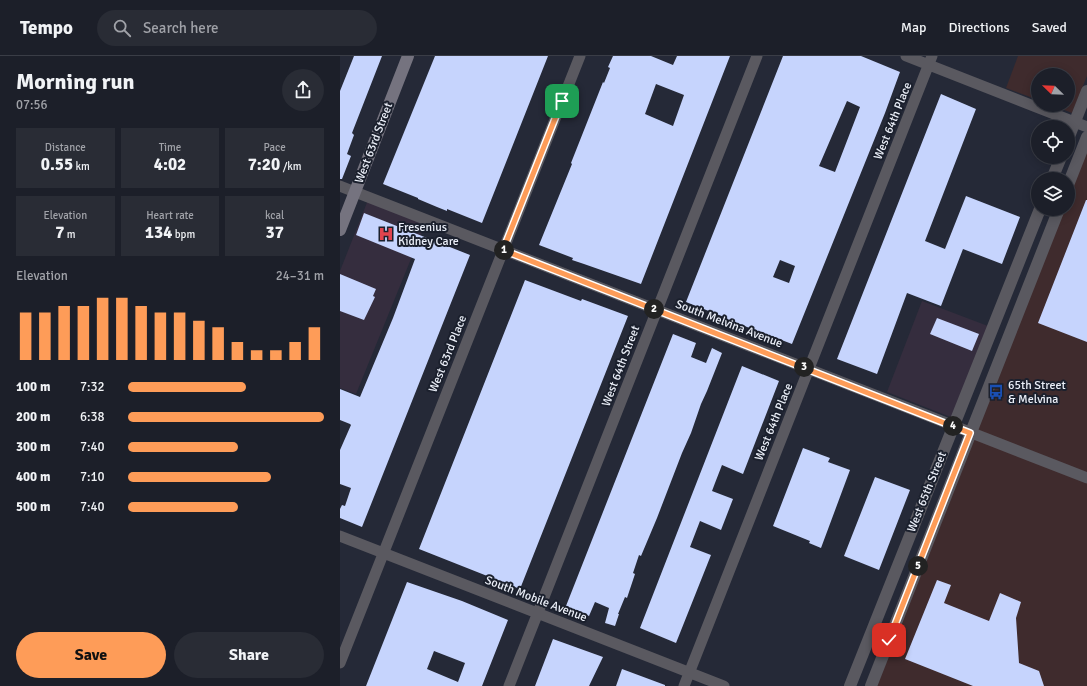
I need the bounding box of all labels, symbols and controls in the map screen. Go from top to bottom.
search box [97,10,377,46]
text: Tempo [20,16,73,40]
icon: search [111,17,133,39]
text: Search here [143,19,219,37]
text: Map [901,19,927,36]
text: Directions [949,19,1010,36]
text: Saved [1032,19,1067,36]
text: Morning run [16,68,135,95]
north arrow [1031,68,1075,112]
map controls [1031,68,1075,216]
button: share [282,69,324,111]
street label: West 64th Place [871,80,915,162]
pin [545,84,579,118]
icon: arrive [551,90,573,112]
text: 07:56 [16,97,48,113]
street label: West 63rd Street [352,100,396,186]
button: locate [1031,120,1075,164]
text: Distance [45,141,86,154]
text: Time [159,141,181,154]
text: Pace [264,141,286,154]
text: 0.55 [41,154,73,175]
text: 4:02 [154,154,186,175]
text: 7:20 [248,154,280,175]
text: km [73,160,90,173]
text: /km [280,160,302,173]
button: layers [1031,172,1075,216]
text: Elevation [43,209,87,222]
text: Heart rate [146,209,194,222]
text: kcal [265,209,284,222]
place label: Fresenius Kidney Care [398,220,459,249]
text: 7 [55,222,64,243]
text: 134 [145,222,172,243]
text: 37 [265,222,284,243]
hospital icon: Fresenius Kidney Care [377,225,395,243]
text: m [64,228,76,241]
text: bpm [172,228,195,241]
pin: 1 [494,240,514,260]
text: 1 [501,243,507,256]
text: Elevation [16,268,68,284]
text: 24–31 m [276,268,324,284]
street label: South Melvina Avenue [673,297,785,351]
pin: 2 [644,299,664,319]
text: 2 [651,302,657,315]
street label: West 63rd Place [426,313,470,395]
street label: West 64th Street [599,323,643,409]
pin: 3 [794,357,814,377]
text: 3 [801,360,807,373]
place label: 65th Street & Melvina [1008,378,1066,407]
text: 100 m [16,379,50,395]
text: 7:32 [80,379,105,395]
street label: West 64th Place [752,381,796,463]
bus stop icon: 65th Street & Melvina [987,383,1005,401]
text: 200 m [16,409,50,425]
text: 6:38 [80,409,105,425]
pin: 4 [943,416,963,436]
text: 4 [950,419,956,432]
text: 300 m [16,439,50,455]
text: 7:40 [80,439,105,455]
street label: West 65th Street [904,450,950,534]
text: 400 m [16,469,50,485]
text: 7:10 [80,469,105,485]
text: 500 m [16,499,50,515]
text: 7:40 [80,499,105,515]
pin: 5 [908,556,928,576]
text: 5 [915,559,921,572]
street label: South Mobile Avenue [483,573,589,625]
pin [872,623,906,657]
icon: check [878,629,900,651]
button: Save [16,632,166,678]
button: Share [174,632,324,678]

